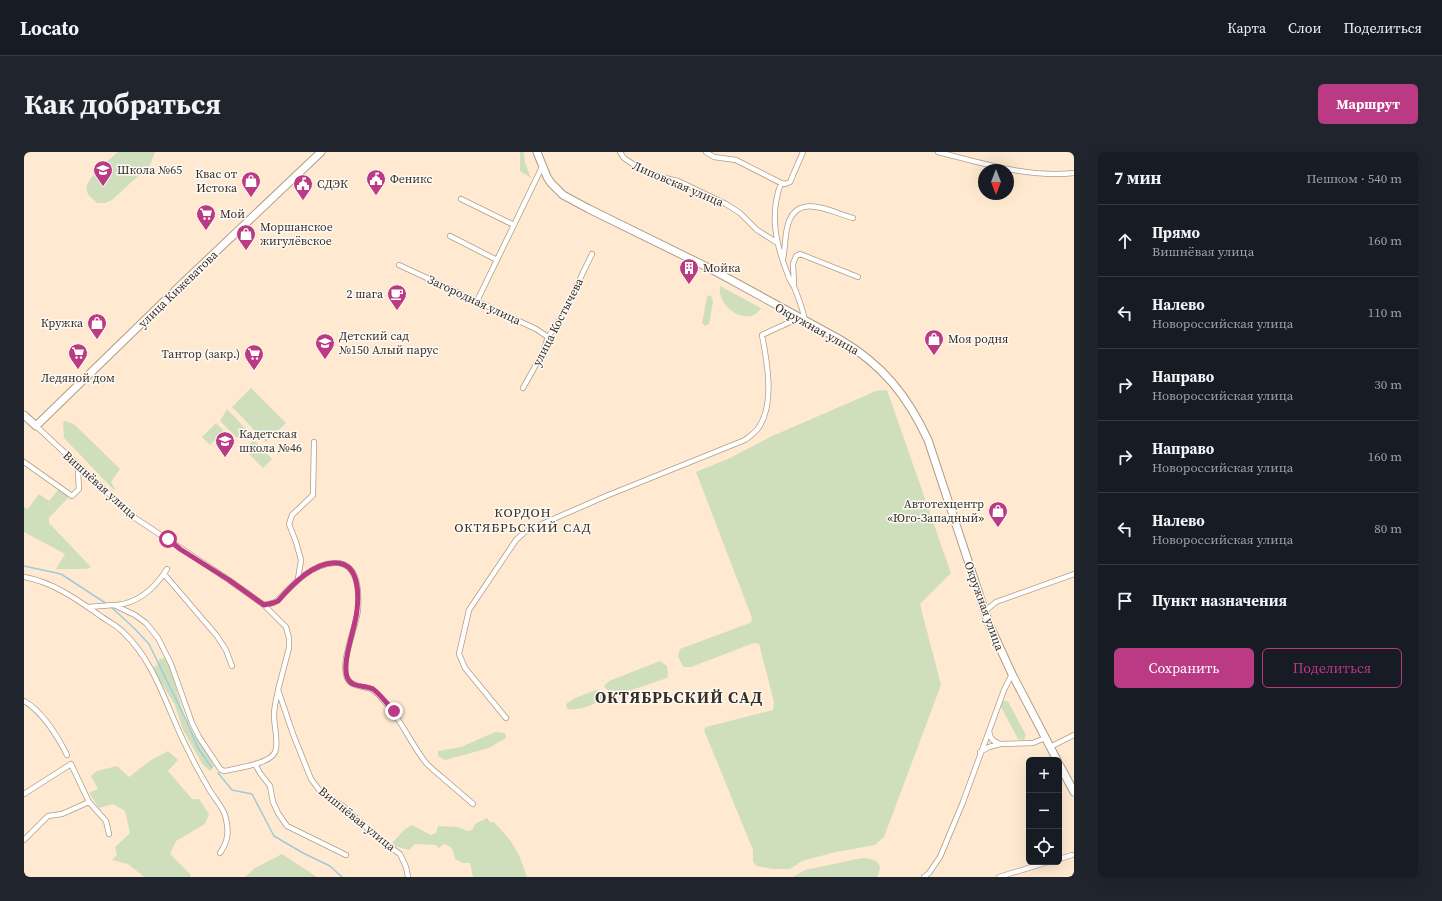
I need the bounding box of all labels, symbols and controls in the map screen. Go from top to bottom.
text: Locato [20,15,79,41]
text: Карта [1227,18,1266,38]
text: Слои [1288,18,1322,38]
text: Поделиться [1344,18,1422,38]
button: Маршрут [1318,84,1418,124]
text: Как добраться [24,85,221,123]
street label: Липовская улица [630,158,727,211]
school or university icon: Школа №65 [92,159,114,187]
place label: Школа №65 [117,162,182,178]
north arrow [978,164,1014,200]
place label: Квас от Истока [195,166,238,196]
text: 7 мин [1114,166,1162,190]
public building icon: Феникс [365,168,387,196]
shop icon: Квас от Истока [240,170,262,198]
text: Пешком · 540 m [1307,170,1402,187]
place label: Феникс [390,171,433,187]
public building icon: СДЭК [292,173,314,201]
place label: СДЭК [317,176,348,192]
supermarket icon: Мой [195,203,217,231]
place label: Мой [220,206,245,222]
place label: Моршанское жигулёвское [260,219,333,249]
text: Прямо [1152,222,1200,243]
shop icon: Моршанское жигулёвское [235,223,257,251]
icon: ahead [1114,230,1136,252]
text: 160 m [1368,232,1402,249]
text: Вишнёвая улица [1152,243,1254,260]
street label: улица Кижеватова [135,246,222,331]
building icon: Мойка [678,257,700,285]
place label: Мойка [703,260,741,276]
street label: Загородная улица [425,271,524,329]
street label: улица Костычева [529,274,588,369]
cafe icon: 2 шага [386,283,408,311]
place label: 2 шага [346,286,384,302]
text: Налево [1152,294,1205,315]
street label: Окружная улица [772,299,863,359]
icon: left [1114,302,1136,324]
text: 110 m [1368,304,1402,321]
shop icon: Кружка [86,312,108,340]
place label: Кружка [41,315,84,331]
text: Новороссийская улица [1152,315,1293,332]
place label: Детский сад №150 Алый парус [339,328,438,358]
shop icon: Моя родня [923,328,945,356]
place label: Моя родня [948,331,1008,347]
school or university icon: Детский сад №150 Алый парус [314,332,336,360]
supermarket icon: Ледяной дом [67,342,89,370]
supermarket icon: Тантор (закр.) [243,343,265,371]
place label: Тантор (закр.) [162,346,240,362]
text: Направо [1152,366,1214,387]
place label: Ледяной дом [41,370,115,386]
icon: right [1114,374,1136,396]
text: 30 m [1374,376,1402,393]
text: Новороссийская улица [1152,387,1293,404]
place label: Кадетская школа №46 [239,426,302,456]
school or university icon: Кадетская школа №46 [214,430,236,458]
text: Направо [1152,438,1214,459]
icon: right [1114,446,1136,468]
street label: Вишнёвая улица [60,447,141,523]
text: 160 m [1368,448,1402,465]
text: Новороссийская улица [1152,459,1293,476]
place label: Автотехцентр «Юго-Западный» [887,496,984,526]
shop icon: Автотехцентр «Юго-Западный» [987,500,1009,528]
district label: КОРДОН ОКТЯБРЬСКИЙ САД [454,504,592,536]
text: Налево [1152,510,1205,531]
icon: left [1114,518,1136,540]
text: 80 m [1374,520,1402,537]
route start [159,530,177,548]
text: Новороссийская улица [1152,531,1293,548]
street label: Окружная улица [960,559,1008,654]
icon: arrive [1114,590,1136,612]
text: Пункт назначения [1152,590,1287,611]
button: Сохранить [1114,648,1254,688]
button: Поделиться [1262,648,1402,688]
district label: ОКТЯБРЬСКИЙ САД [595,686,763,708]
route end [385,702,403,720]
map controls [1026,757,1062,865]
button: + [1026,757,1062,793]
street label: Вишнёвая улица [315,783,399,855]
button: − [1026,793,1062,829]
button: locate [1026,829,1062,865]

